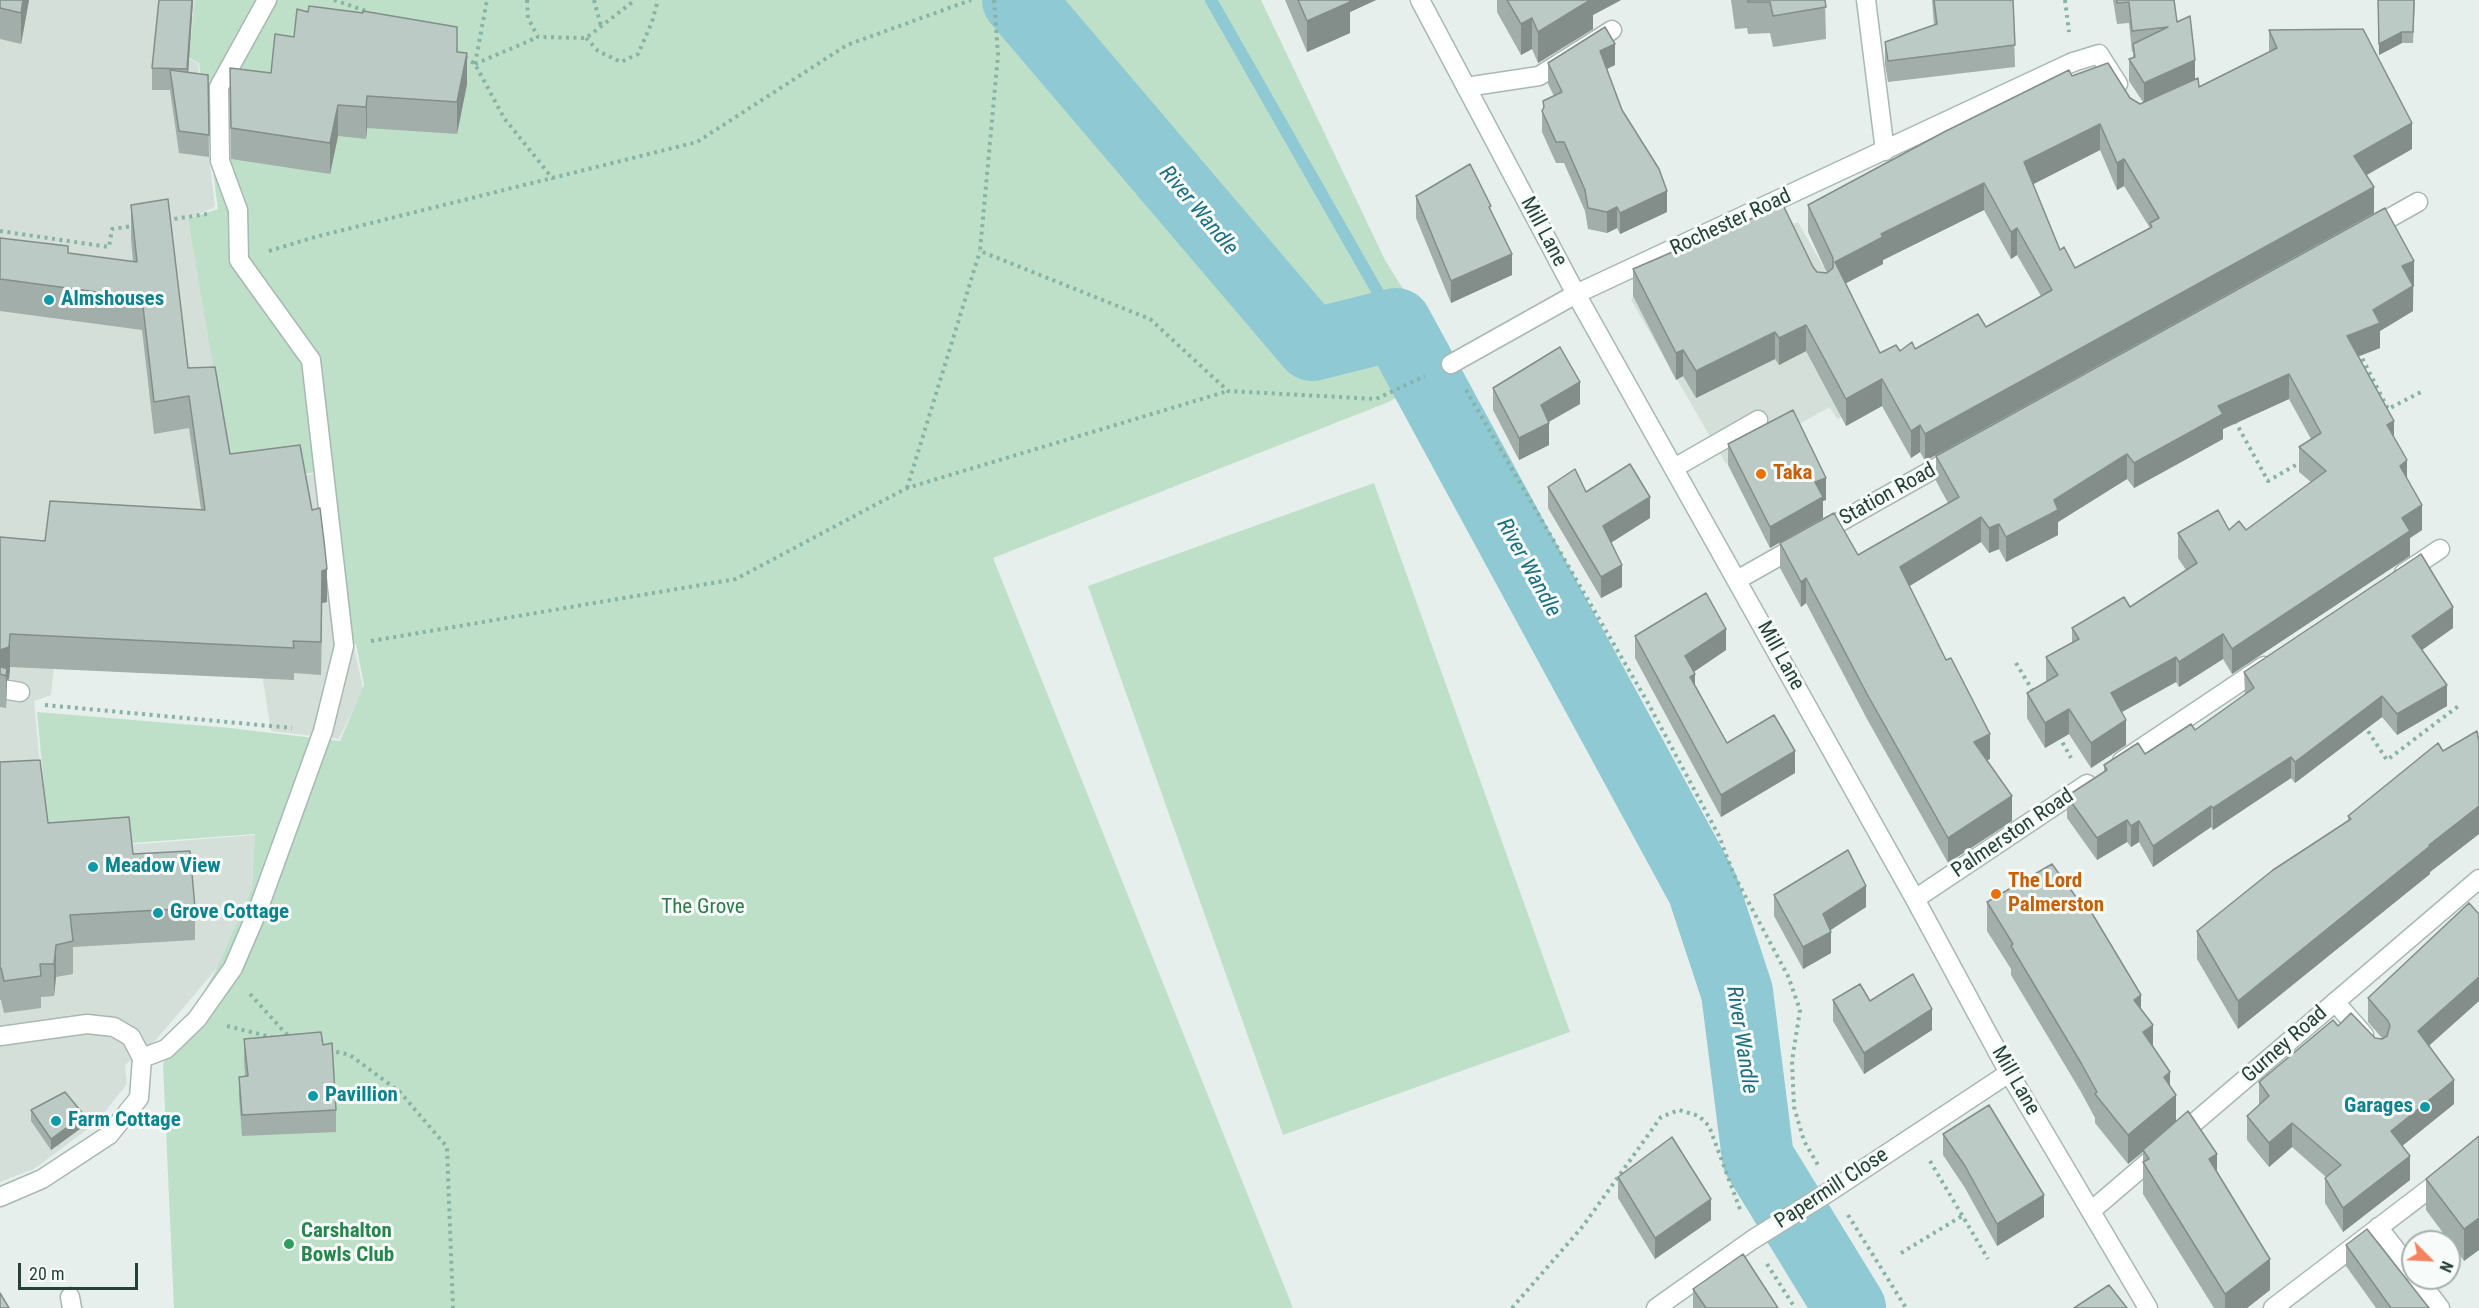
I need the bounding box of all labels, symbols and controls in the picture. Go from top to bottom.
water label: River Wandle [1153,161,1243,261]
street label: Rochester Road [1667,184,1795,262]
street label: Mill Lane [1514,193,1572,271]
place label: Almshouses [61,287,164,313]
marker: Almshouses [42,293,56,307]
street label: Station Road [1836,458,1940,532]
place label: Taka [1773,461,1813,487]
marker: Taka [1754,467,1768,481]
water label: River Wandle [1490,514,1566,622]
street label: Mill Lane [1751,617,1809,695]
street label: Palmerston Road [1947,784,2079,884]
place label: Meadow View [105,854,221,880]
marker: Meadow View [86,860,100,874]
place label: The Lord Palmerston [2008,869,2104,919]
marker: The Lord Palmerston [1989,887,2003,901]
park label: The Grove [661,895,745,921]
place label: Grove Cottage [170,900,289,926]
marker: Grove Cottage [151,906,165,920]
water label: River Wandle [1719,984,1763,1096]
street label: Gurney Road [2237,1001,2333,1089]
street label: Mill Lane [1985,1042,2045,1120]
place label: Pavillion [325,1083,398,1109]
marker: Pavillion [306,1089,320,1103]
place label: Garages [2344,1094,2413,1120]
marker: Garages [2418,1100,2432,1114]
place label: Farm Cottage [68,1108,181,1134]
marker: Farm Cottage [49,1114,63,1128]
street label: Papermill Close [1771,1143,1893,1235]
place label: Carshalton Bowls Club [301,1219,394,1269]
north arrow [2401,1230,2461,1290]
marker: Carshalton Bowls Club [282,1237,296,1251]
scale bar [21,1251,141,1289]
text: N [2435,1258,2457,1275]
text: 20 m [29,1263,64,1284]

